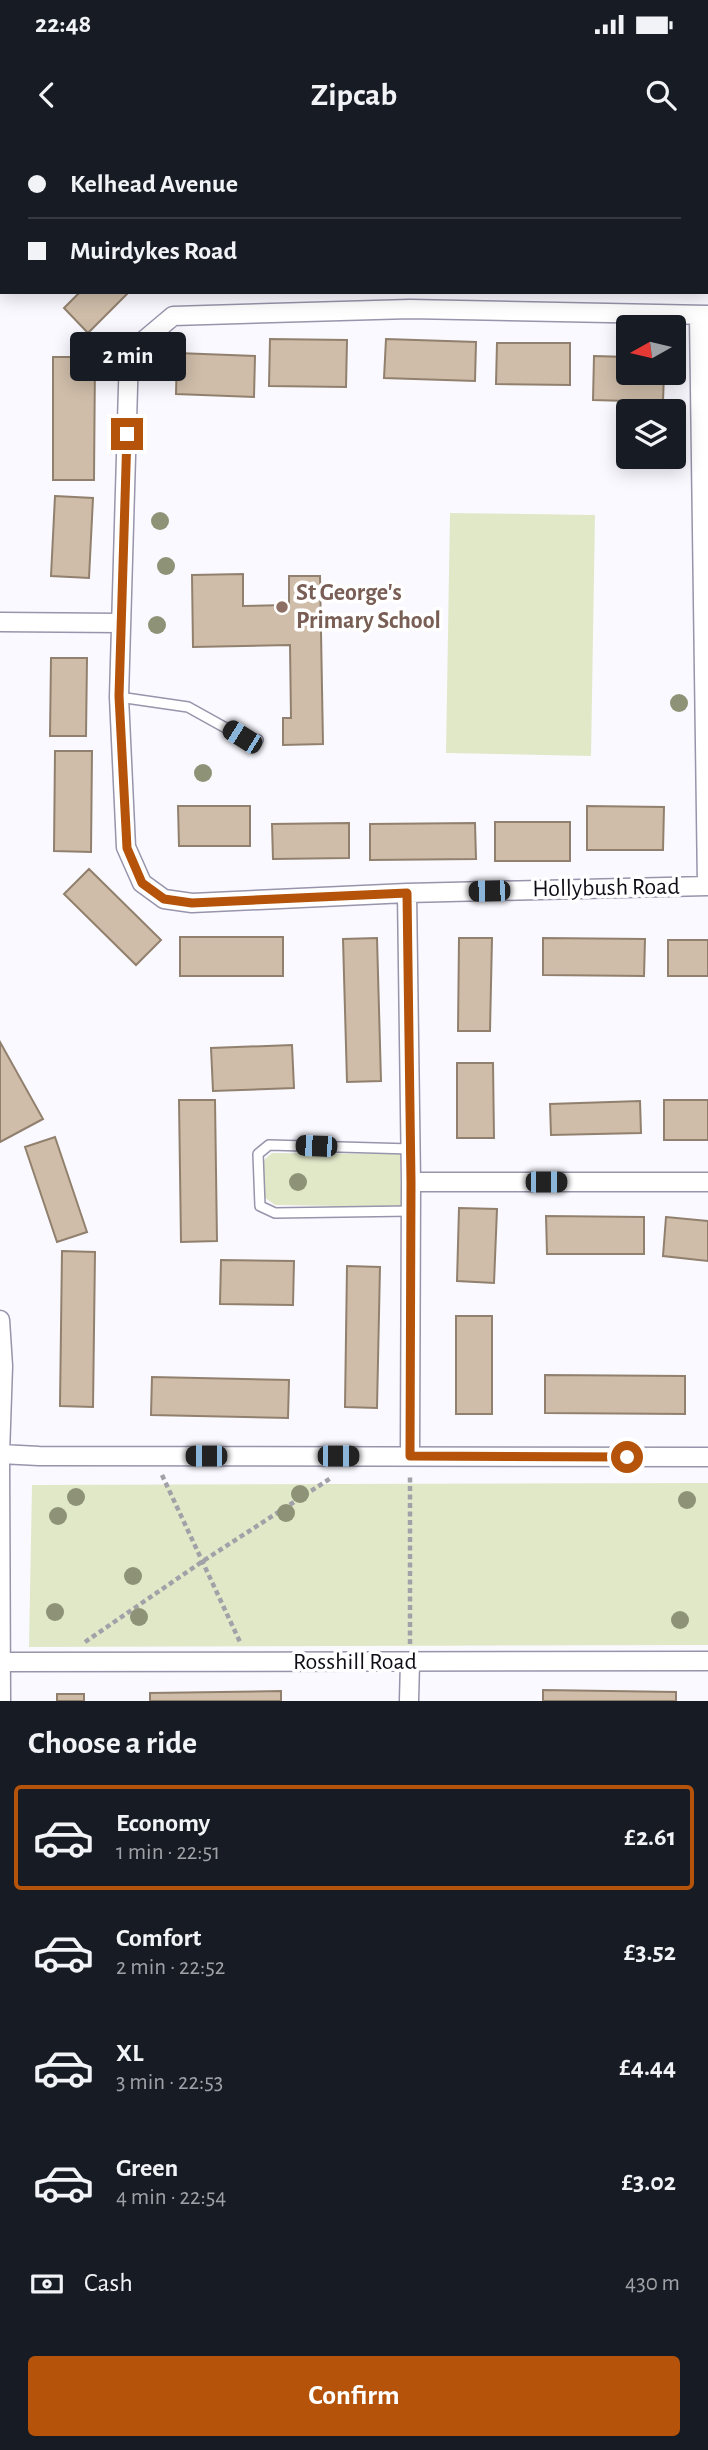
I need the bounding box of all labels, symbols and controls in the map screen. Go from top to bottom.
text: 22:48 [35,11,91,37]
icon: back [28,76,66,114]
icon: search [642,76,680,114]
text: Zipcab [311,79,397,111]
text: Kelhead Avenue [70,171,238,197]
text: Muirdykes Road [70,238,237,264]
north arrow [616,315,686,385]
map controls [616,315,686,469]
callout: 2 min [69,332,185,382]
text: 2 min [102,345,154,368]
button: layers [616,399,686,469]
route end [111,418,143,450]
place label: St George's Primary School [296,581,441,633]
marker: St George's Primary School [274,599,290,615]
car [219,717,266,757]
street label: Hollybush Road [532,875,680,901]
car [468,880,511,902]
car [295,1135,338,1157]
car [526,1172,568,1193]
route start [611,1441,643,1473]
car [186,1446,228,1467]
car [318,1446,360,1467]
street label: Rosshill Road [293,1650,417,1674]
text: Choose a ride [28,1727,197,1759]
icon: car [32,1806,95,1869]
text: Economy [116,1810,210,1836]
text: £2.61 [624,1824,676,1850]
text: 1 min · 22:51 [116,1841,220,1864]
icon: car [32,1921,95,1984]
text: Comfort [116,1925,201,1951]
text: £3.52 [624,1939,676,1965]
text: 2 min · 22:52 [116,1956,225,1979]
icon: car [32,2036,95,2099]
text: XL [116,2040,143,2066]
text: £4.44 [619,2054,676,2080]
text: 3 min · 22:53 [116,2071,223,2094]
icon: car [32,2151,95,2214]
text: Green [116,2155,178,2181]
text: £3.02 [621,2169,676,2195]
text: 4 min · 22:54 [116,2186,226,2209]
icon: cash [28,2265,66,2303]
text: Cash [84,2270,133,2296]
text: 430 m [625,2272,680,2295]
button: Confirm [28,2356,680,2436]

